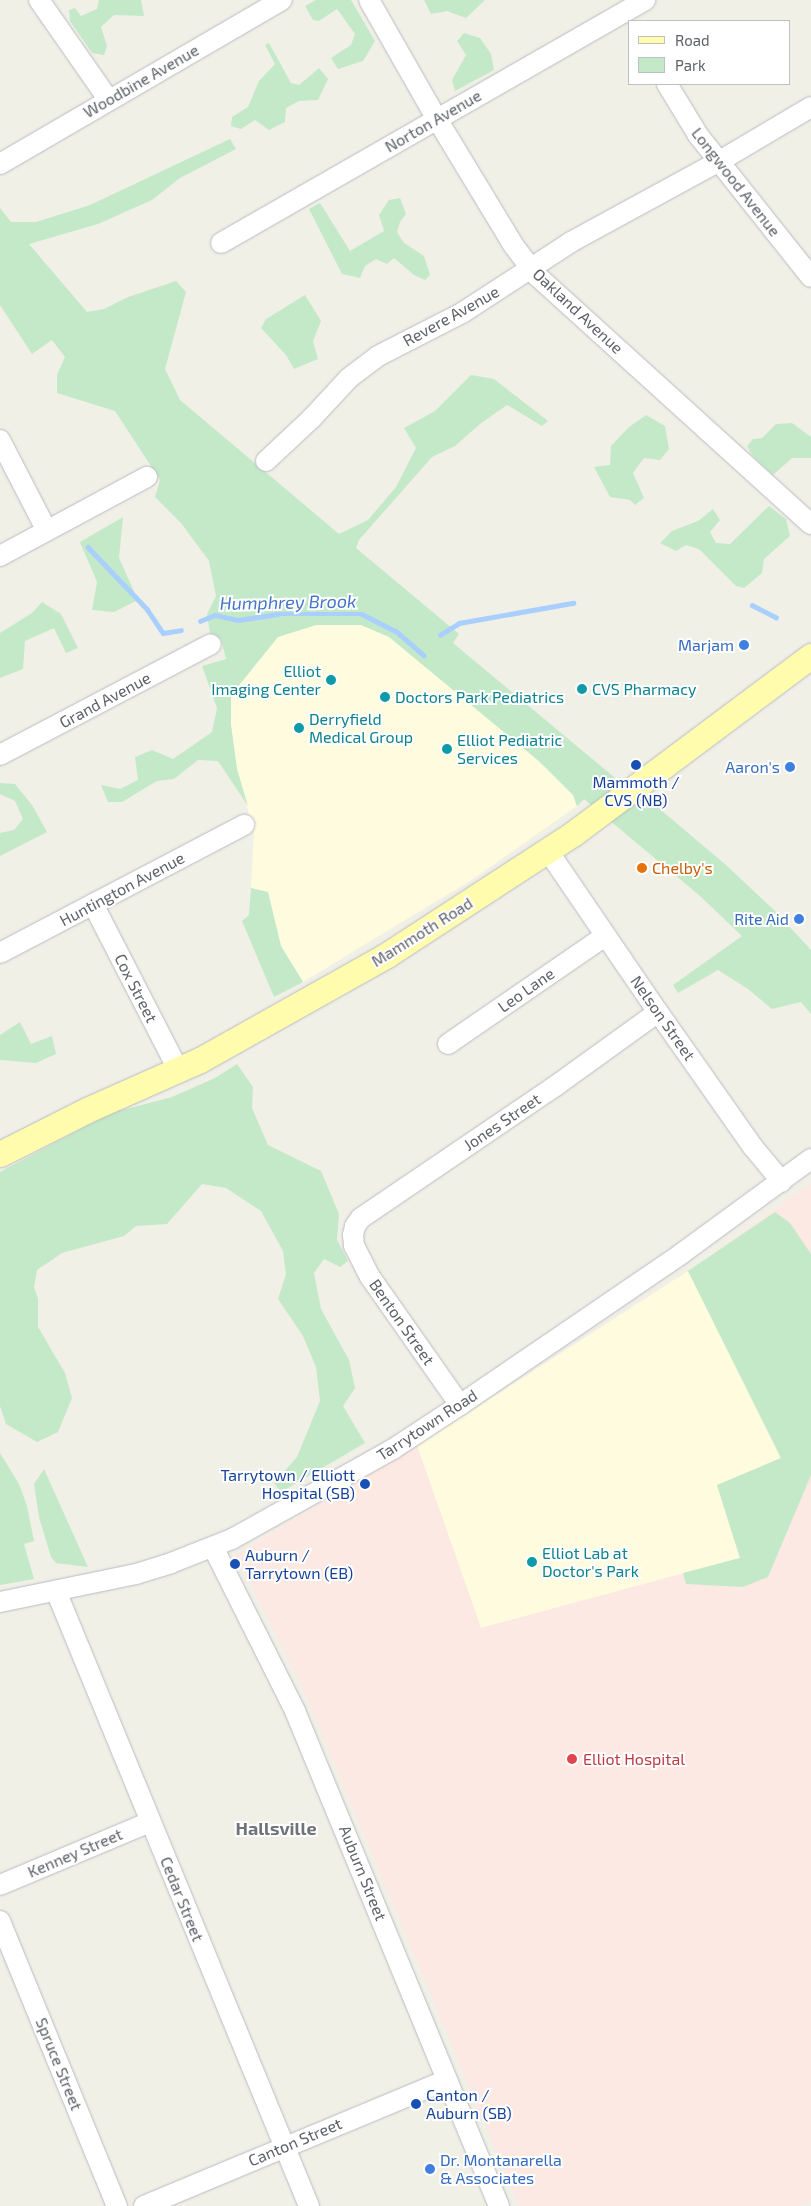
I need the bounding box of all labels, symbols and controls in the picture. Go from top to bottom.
legend [628,20,791,85]
text: Road [675,31,710,49]
street label: Woodbine Avenue [80,40,202,122]
text: Park [675,56,706,74]
street label: Norton Avenue [381,86,485,156]
street label: Longwood Avenue [687,124,785,240]
street label: Oakland Avenue [529,264,627,358]
street label: Revere Avenue [399,282,503,350]
water label: Humphrey Brook [219,590,357,614]
place label: Marjam [678,635,734,655]
marker: Marjam [738,639,750,651]
place label: Elliot Imaging Center [211,661,321,699]
street label: Grand Avenue [56,668,154,732]
marker: Elliot Imaging Center [325,674,337,686]
place label: CVS Pharmacy [592,679,696,699]
marker: CVS Pharmacy [576,683,588,695]
place label: Doctors Park Pediatrics [395,687,564,707]
marker: Doctors Park Pediatrics [379,691,391,703]
place label: Derryfield Medical Group [309,709,413,747]
marker: Derryfield Medical Group [293,722,305,734]
place label: Elliot Pediatric Services [457,730,562,768]
marker: Elliot Pediatric Services [441,743,453,755]
place label: Aaron's [725,757,780,777]
marker: Mammoth / CVS (NB) [630,759,642,771]
marker: Aaron's [784,761,796,773]
place label: Mammoth / CVS (NB) [592,772,680,810]
street label: Huntington Avenue [56,848,188,930]
place label: Chelby's [652,858,713,878]
marker: Chelby's [636,862,648,874]
street label: Mammoth Road [368,893,476,971]
place label: Rite Aid [734,909,789,929]
marker: Rite Aid [793,913,805,925]
street label: Cox Street [111,950,161,1026]
street label: Leo Lane [494,964,558,1016]
street label: Nelson Street [627,972,699,1064]
street label: Jones Street [460,1089,544,1155]
street label: Benton Street [365,1275,439,1369]
street label: Tarrytown Road [373,1385,481,1465]
place label: Tarrytown / Elliott Hospital (SB) [220,1465,355,1503]
marker: Tarrytown / Elliott Hospital (SB) [359,1478,371,1490]
place label: Elliot Lab at Doctor's Park [542,1543,639,1581]
place label: Auburn / Tarrytown (EB) [245,1545,353,1583]
marker: Elliot Lab at Doctor's Park [526,1556,538,1568]
marker: Auburn / Tarrytown (EB) [229,1558,241,1570]
place label: Elliot Hospital [583,1749,685,1769]
marker: Elliot Hospital [565,1752,579,1766]
district label: Hallsville [235,1817,317,1839]
street label: Auburn Street [335,1823,391,1923]
street label: Kenney Street [25,1824,125,1882]
street label: Cedar Street [156,1854,208,1944]
street label: Spruce Street [32,2015,86,2113]
place label: Canton / Auburn (SB) [426,2085,512,2123]
marker: Canton / Auburn (SB) [410,2098,422,2110]
street label: Canton Street [245,2114,345,2170]
place label: Dr. Montanarella & Associates [440,2150,562,2188]
marker: Dr. Montanarella & Associates [424,2163,436,2175]

